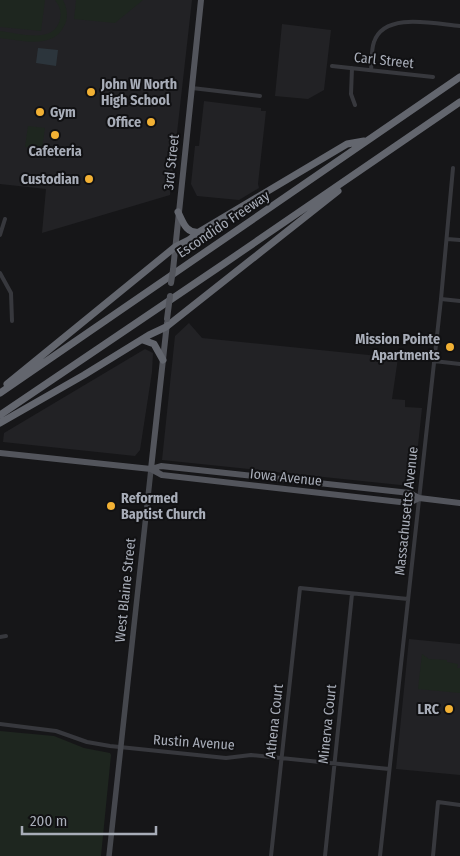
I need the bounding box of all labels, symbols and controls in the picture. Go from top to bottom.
street label: Carl Street [353,49,415,72]
place label: John W North High School [100,76,177,109]
marker: John W North High School [85,86,97,98]
place label: Gym [50,104,76,121]
marker: Gym [34,106,46,118]
place label: Office [107,114,141,131]
marker: Office [145,116,157,128]
marker: Cafeteria [49,129,61,141]
street label: 3rd Street [160,133,183,191]
place label: Cafeteria [28,143,82,160]
place label: Custodian [21,171,79,188]
marker: Custodian [83,173,95,185]
street label: Escondido Freeway [174,187,273,262]
place label: Mission Pointe Apartments [355,331,440,364]
marker: Mission Pointe Apartments [444,341,456,353]
street label: Massachusetts Avenue [391,446,422,576]
street label: Iowa Avenue [249,465,323,490]
place label: Reformed Baptist Church [121,490,206,523]
marker: Reformed Baptist Church [105,500,117,512]
street label: West Blaine Street [112,537,139,643]
street label: Athena Court [262,683,287,759]
street label: Minerva Court [315,683,340,765]
place label: LRC [417,701,440,718]
marker: LRC [443,703,455,715]
street label: Rustin Avenue [153,731,235,754]
scale bar [22,804,156,836]
text: 200 m [30,812,67,830]

